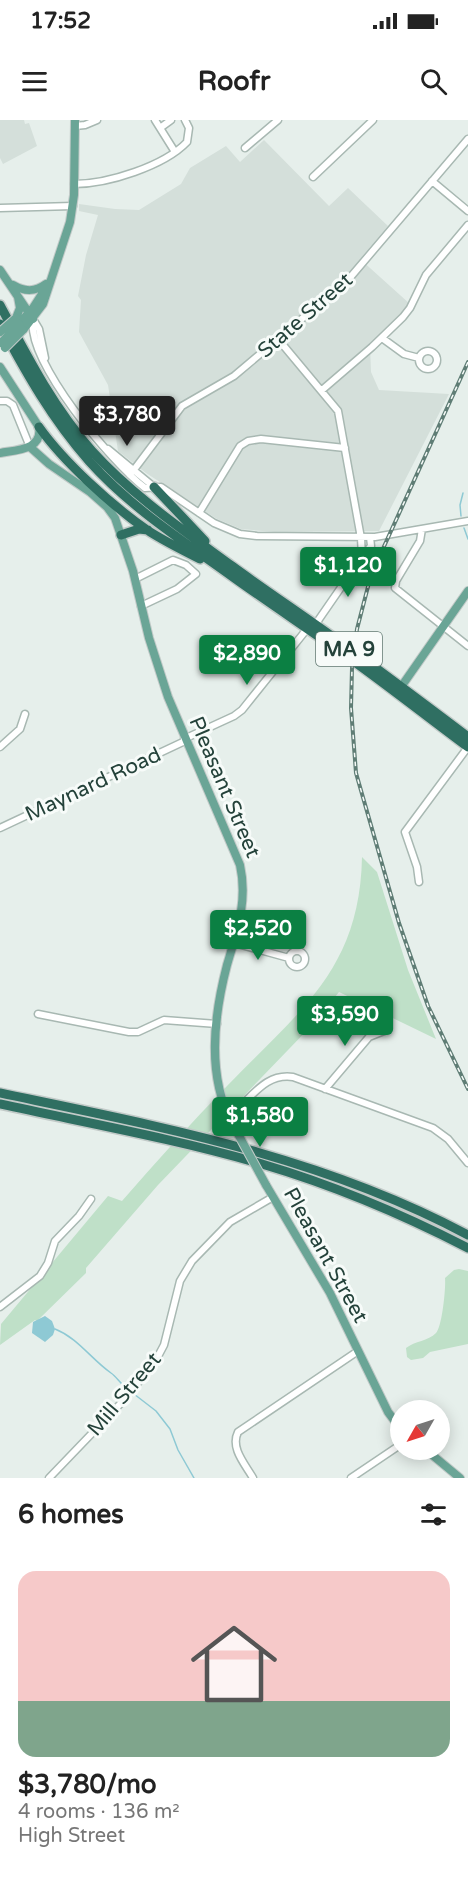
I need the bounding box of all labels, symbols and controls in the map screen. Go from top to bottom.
text: 17:52 [30,8,91,34]
icon: menu [18,65,51,98]
text: Roofr [198,65,270,98]
icon: search [417,65,450,98]
street label: State Street [253,267,358,363]
pin: $3,780 [78,396,176,447]
text: $3,780 [93,403,161,427]
pin: $1,120 [299,547,397,598]
text: $1,120 [314,554,382,578]
road number: MA 9 [316,632,382,666]
pin: $2,890 [198,635,296,686]
text: $2,890 [213,642,281,666]
street label: Pleasant Street [184,713,266,861]
street label: Maynard Road [21,742,165,827]
pin: $2,520 [209,910,307,961]
text: $2,520 [224,917,292,941]
pin: $3,590 [296,996,394,1047]
text: $3,590 [311,1003,379,1027]
pin: $1,580 [211,1097,309,1148]
text: $1,580 [226,1104,294,1128]
street label: Pleasant Street [278,1183,373,1327]
street label: Mill Street [82,1348,166,1441]
north arrow [390,1400,450,1460]
map controls [390,1400,450,1460]
icon: filters [417,1498,450,1531]
text: 6 homes [18,1499,124,1530]
icon: home [180,1610,288,1718]
text: $3,780/mo [18,1769,157,1800]
text: 4 rooms · 136 m² [18,1800,180,1824]
text: High Street [18,1824,125,1848]

